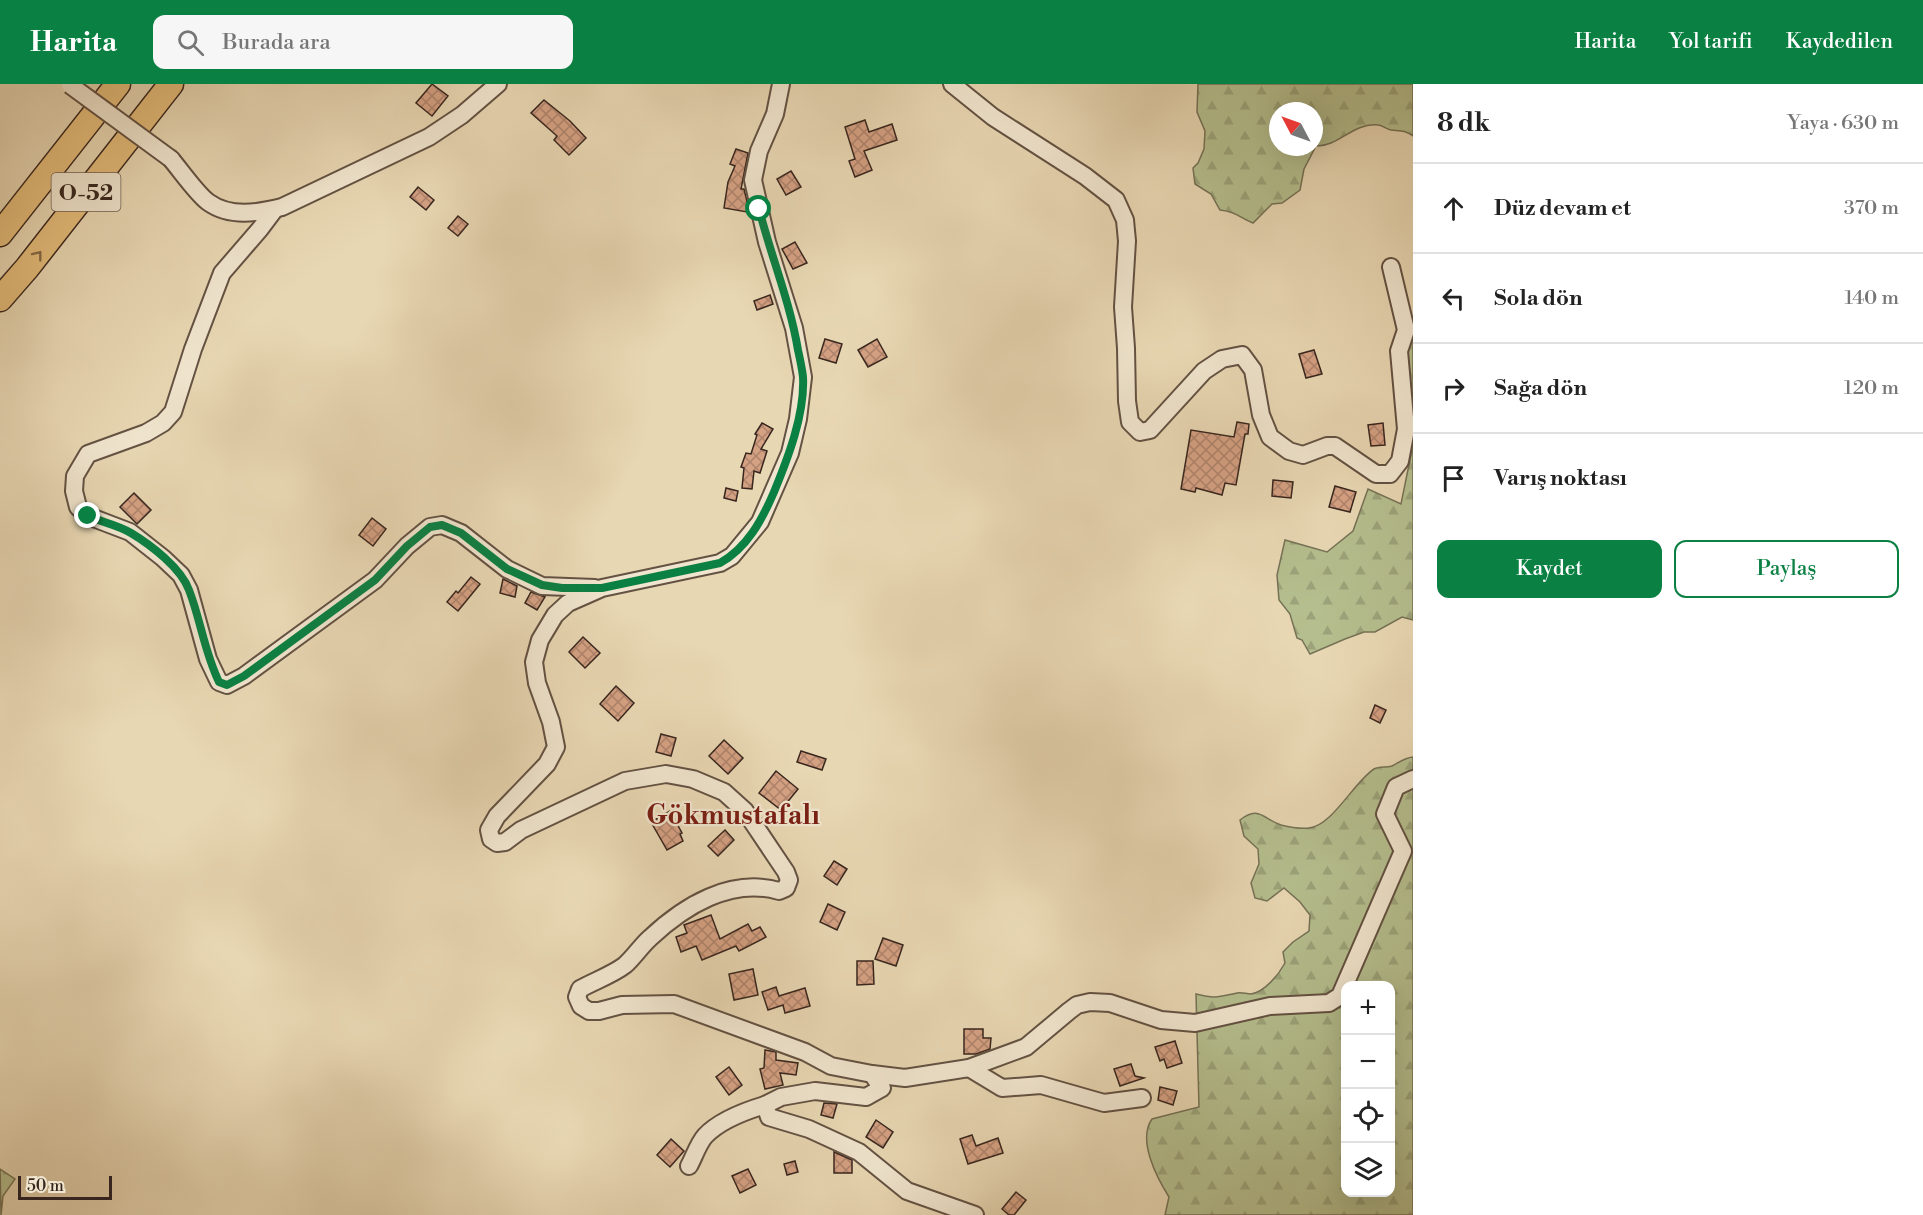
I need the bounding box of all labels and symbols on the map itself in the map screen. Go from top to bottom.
north arrow [1269,102,1323,156]
road number: O-52 [52,173,121,211]
route start [745,195,771,221]
one-way arrow [30,250,41,261]
route end [74,502,100,528]
district label: Gökmustafalı [646,799,820,833]
scale bar [18,1173,112,1200]

